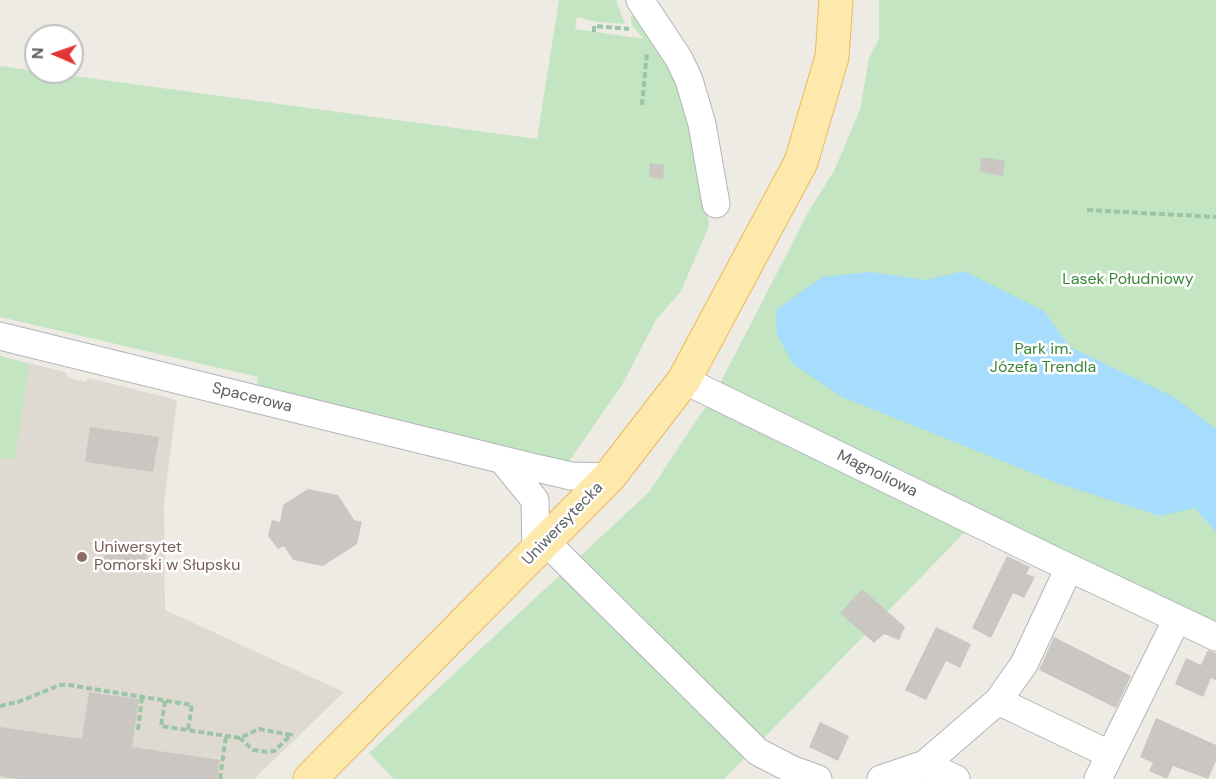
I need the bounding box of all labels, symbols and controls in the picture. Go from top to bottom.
north arrow [24,24,84,84]
text: N [27,47,48,60]
park label: Lasek Południowy [1062,270,1194,290]
park label: Park im. Józefa Trendla [990,340,1096,378]
street label: Spacerowa [210,379,294,417]
street label: Magnoliowa [834,446,920,502]
street label: Uniwersytecka [519,478,607,570]
place label: Uniwersytet Pomorski w Słupsku [94,538,240,576]
marker: Uniwersytet Pomorski w Słupsku [75,550,89,564]

